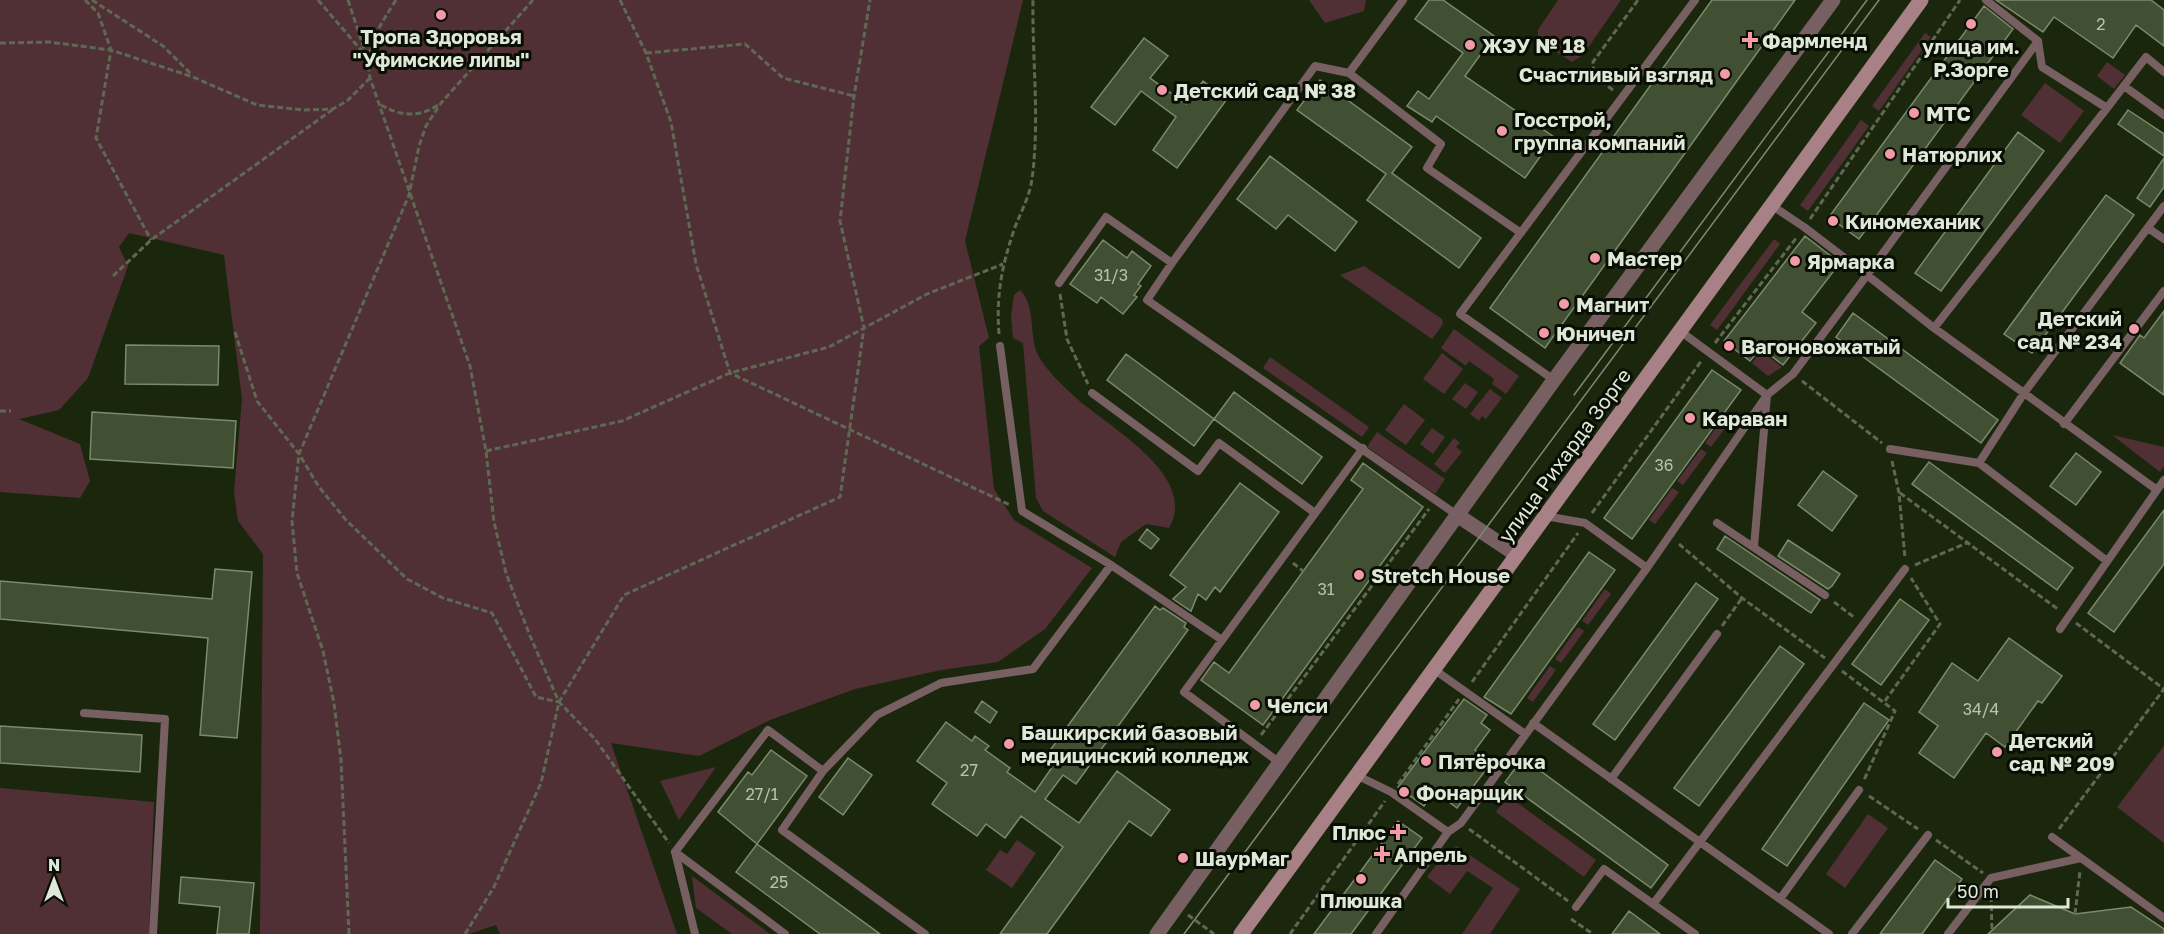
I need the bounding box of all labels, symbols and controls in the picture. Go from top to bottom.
marker: Тропа Здоровья "Уфимские липы" [434,8,448,22]
house number: 2 [2096,14,2106,34]
marker: улица им. Р.Зорге [1964,17,1978,31]
place label: Тропа Здоровья "Уфимские липы" [352,24,530,71]
place label: Фармленд [1762,28,1868,52]
place label: ЖЭУ № 18 [1482,33,1586,57]
marker: Фармленд [1743,33,1757,47]
place label: улица им. Р.Зорге [1922,34,2020,81]
marker: ЖЭУ № 18 [1463,38,1477,52]
place label: Счастливый взгляд [1519,62,1713,86]
marker: Счастливый взгляд [1718,67,1732,81]
place label: Детский сад № 38 [1174,78,1356,102]
marker: Детский сад № 38 [1155,83,1169,97]
place label: МТС [1926,101,1971,125]
marker: МТС [1907,106,1921,120]
place label: Госстрой, группа компаний [1514,107,1686,154]
marker: Госстрой, группа компаний [1495,124,1509,138]
place label: Натюрлих [1902,142,2003,166]
marker: Натюрлих [1883,147,1897,161]
place label: Киномеханик [1845,209,1981,233]
marker: Киномеханик [1826,214,1840,228]
place label: Мастер [1607,246,1682,270]
place label: Ярмарка [1807,249,1895,273]
marker: Мастер [1588,251,1602,265]
marker: Ярмарка [1788,254,1802,268]
house number: 31/3 [1094,265,1128,285]
place label: Магнит [1576,292,1649,316]
marker: Магнит [1557,297,1571,311]
place label: Детский сад № 234 [2017,306,2122,353]
place label: Юничел [1556,321,1635,345]
marker: Детский сад № 234 [2127,322,2141,336]
marker: Юничел [1537,326,1551,340]
place label: Вагоновожатый [1741,334,1901,358]
marker: Вагоновожатый [1722,339,1736,353]
street label: улица Рихарда Зорге [1493,363,1635,547]
place label: Караван [1702,406,1787,430]
marker: Караван [1683,411,1697,425]
house number: 36 [1654,455,1674,475]
place label: Stretch House [1371,563,1510,587]
marker: Stretch House [1352,568,1366,582]
house number: 31 [1317,579,1335,599]
place label: Челси [1267,693,1328,717]
marker: Челси [1248,698,1262,712]
house number: 34/4 [1963,699,1999,719]
place label: Башкирский базовый медицинский колледж [1021,720,1250,767]
place label: Детский сад № 209 [2009,728,2115,775]
marker: Башкирский базовый медицинский колледж [1002,737,1016,751]
marker: Детский сад № 209 [1990,745,2004,759]
place label: Пятёрочка [1438,749,1546,773]
marker: Пятёрочка [1419,754,1433,768]
house number: 27 [960,760,978,780]
place label: Фонарщик [1416,780,1524,804]
house number: 27/1 [745,784,779,804]
marker: Фонарщик [1397,785,1411,799]
place label: Плюс [1332,820,1386,844]
marker: Плюс [1391,825,1405,839]
place label: Апрель [1394,842,1467,866]
place label: ШаурМаг [1195,846,1289,870]
marker: Апрель [1375,847,1389,861]
north arrow [24,850,84,910]
marker: ШаурМаг [1176,851,1190,865]
text: N [48,855,60,875]
scale bar [1948,871,2068,909]
house number: 25 [770,872,788,892]
marker: Плюшка [1354,872,1368,886]
text: 50 m [1957,880,1999,902]
place label: Плюшка [1320,888,1402,912]

